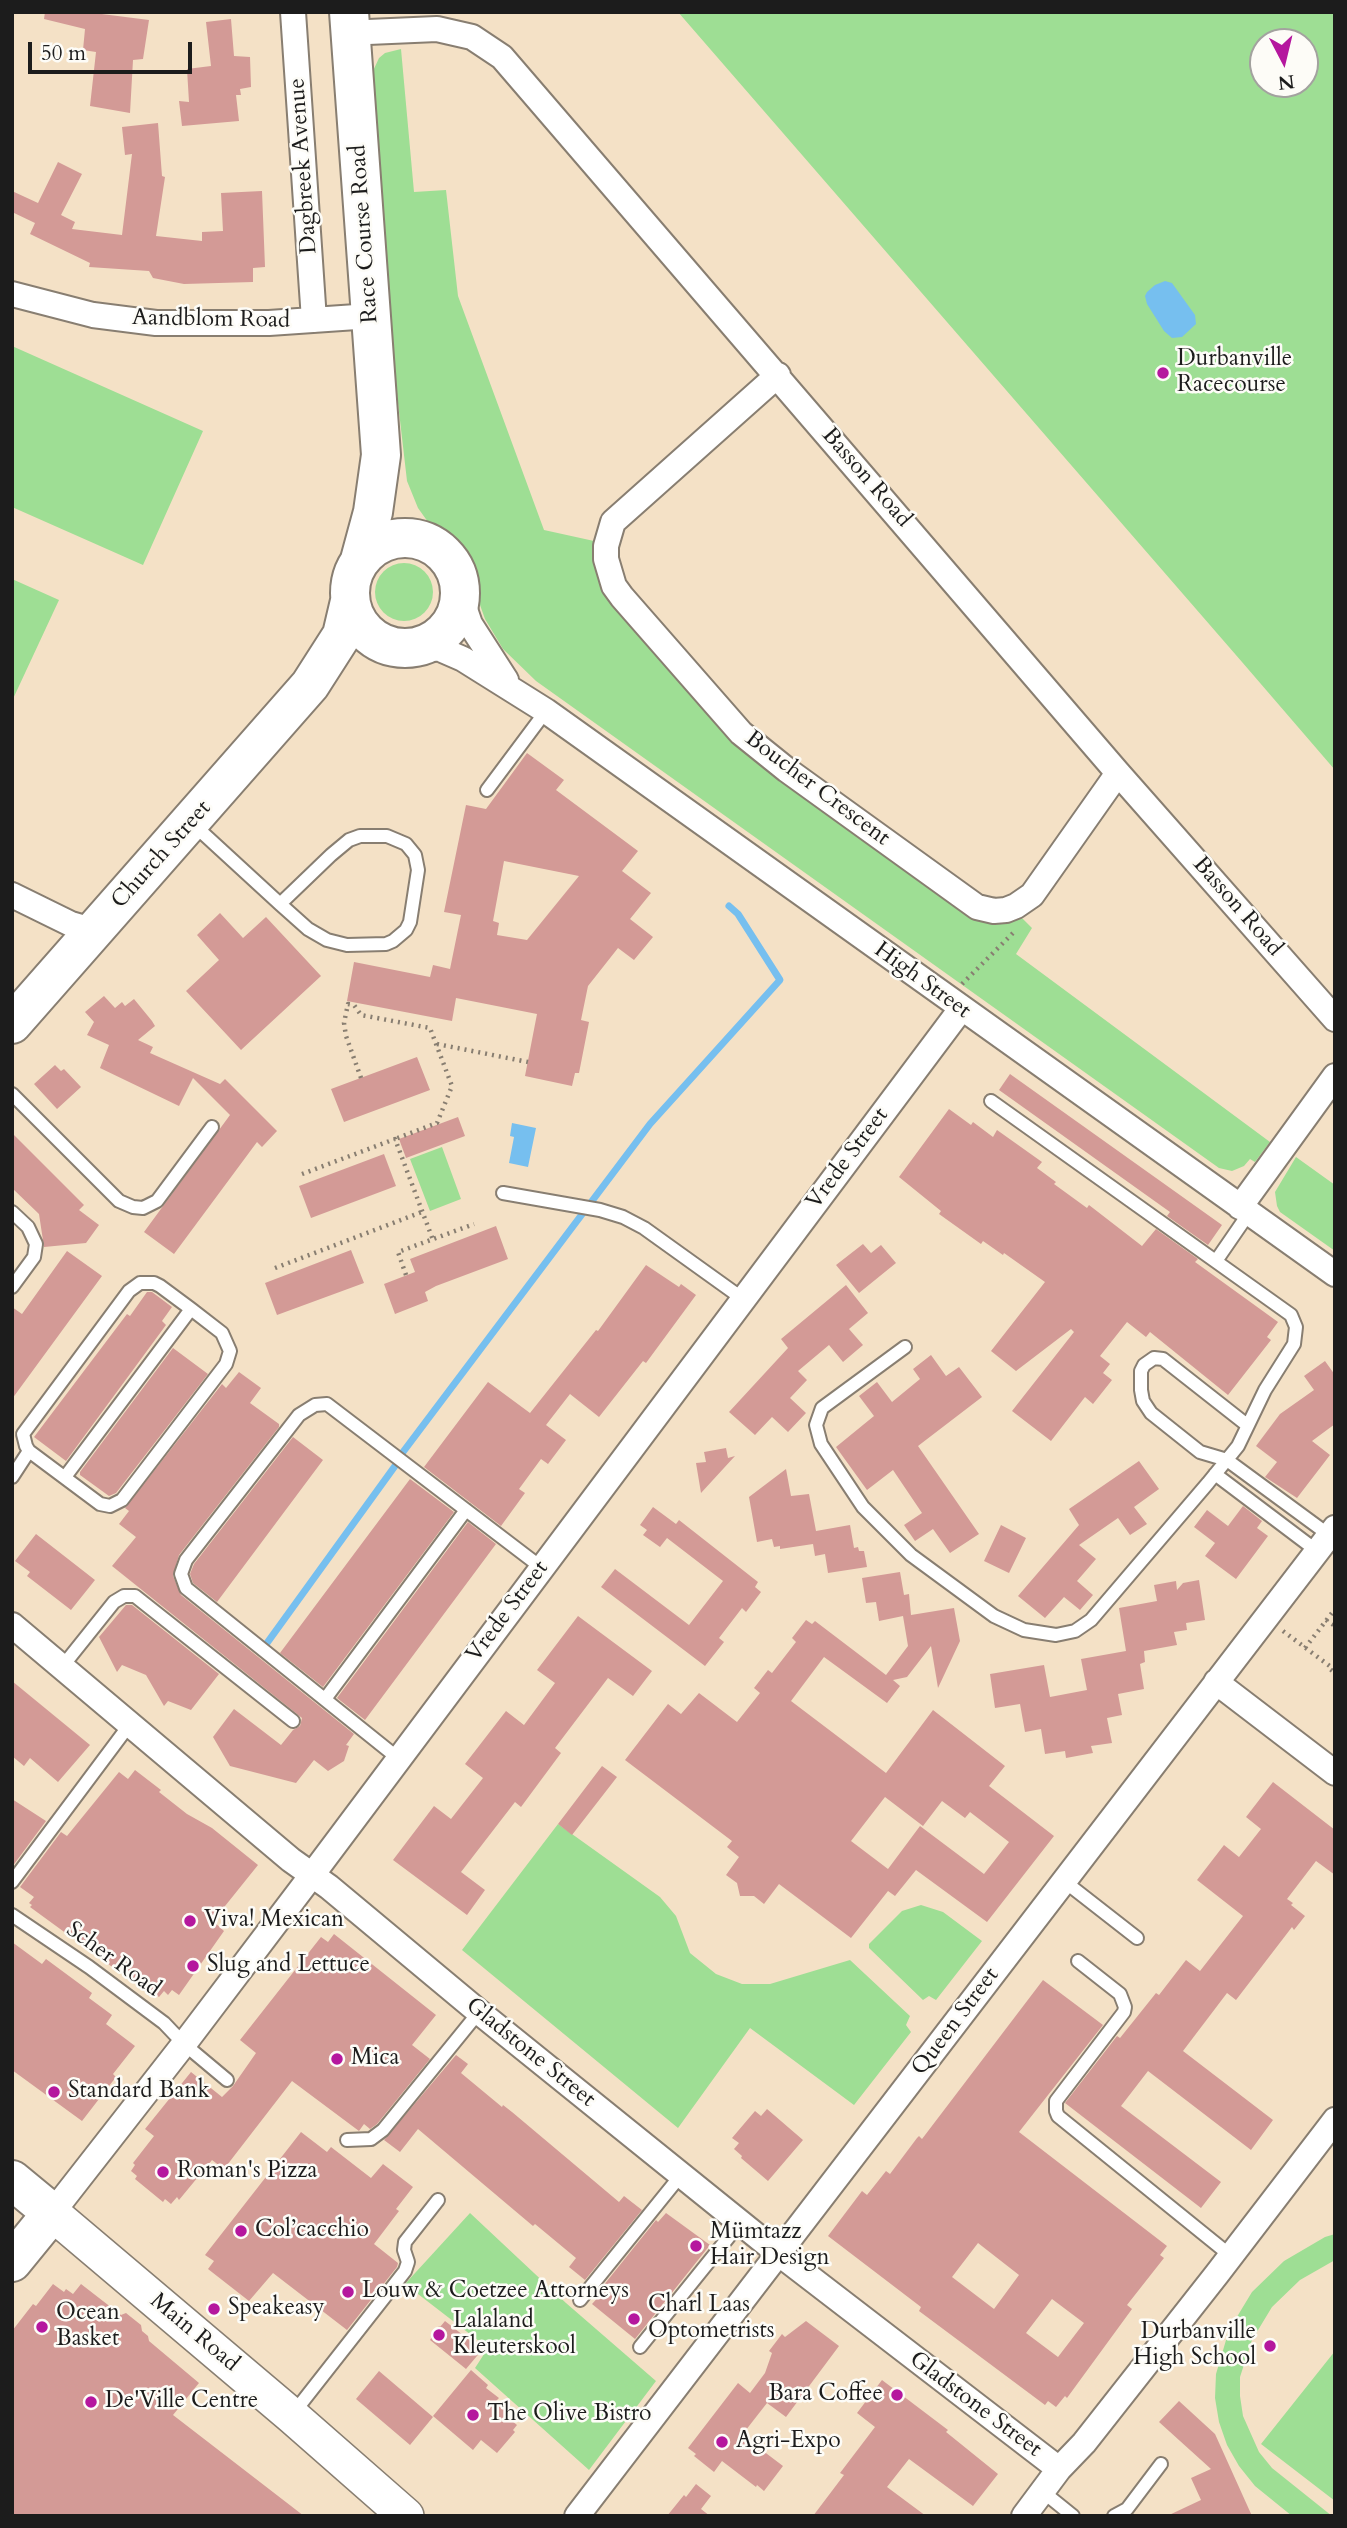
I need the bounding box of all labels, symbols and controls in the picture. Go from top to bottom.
scale bar [32,28,196,72]
north arrow [1249,28,1319,98]
text: 50 m [41,39,86,68]
text: N [1277,68,1296,96]
street label: Dagbreek Avenue [284,77,324,255]
street label: Race Course Road [345,144,385,324]
street label: Aandblom Road [132,305,290,335]
place label: Durbanville Racecourse [1177,346,1292,400]
marker: Durbanville Racecourse [1155,365,1171,381]
street label: Basson Road [815,422,917,534]
street label: Boucher Crescent [739,726,895,852]
street label: Church Street [106,795,218,915]
street label: Basson Road [1186,851,1288,963]
street label: High Street [868,937,976,1025]
street label: Vrede Street [801,1103,895,1215]
street label: Vrede Street [461,1556,555,1668]
place label: Viva! Mexican [204,1907,344,1935]
marker: Viva! Mexican [182,1913,198,1929]
street label: Scher Road [60,1916,166,2004]
place label: Slug and Lettuce [207,1952,370,1980]
marker: Slug and Lettuce [185,1958,201,1974]
street label: Queen Street [906,1963,1006,2081]
street label: Gladstone Street [460,1992,600,2114]
place label: Mica [351,2045,400,2073]
marker: Mica [329,2051,345,2067]
place label: Standard Bank [68,2078,210,2106]
marker: Standard Bank [46,2084,62,2100]
place label: Roman's Pizza [177,2158,317,2186]
marker: Roman's Pizza [155,2164,171,2180]
place label: Col’cacchio [255,2217,369,2245]
place label: Mümtazz Hair Design [710,2219,829,2273]
marker: Col’cacchio [233,2223,249,2239]
marker: Mümtazz Hair Design [688,2238,704,2254]
place label: Louw & Coetzee Attorneys [362,2278,629,2306]
marker: Louw & Coetzee Attorneys [340,2284,356,2300]
street label: Main Road [144,2288,244,2378]
place label: Charl Laas Optometrists [648,2292,774,2346]
place label: Speakeasy [228,2295,325,2323]
place label: Ocean Basket [56,2300,120,2354]
marker: Speakeasy [206,2301,222,2317]
place label: Lalaland Kleuterskool [453,2308,576,2362]
marker: Charl Laas Optometrists [626,2311,642,2327]
marker: Ocean Basket [34,2319,50,2335]
place label: Durbanville High School [1133,2319,1256,2373]
marker: Lalaland Kleuterskool [431,2327,447,2343]
marker: Durbanville High School [1262,2338,1278,2354]
street label: Gladstone Street [903,2346,1047,2464]
place label: Bara Coffee [768,2381,883,2409]
marker: Bara Coffee [889,2387,905,2403]
place label: De'Ville Centre [105,2388,258,2416]
marker: De'Ville Centre [83,2394,99,2410]
place label: The Olive Bistro [487,2401,651,2429]
marker: The Olive Bistro [465,2407,481,2423]
place label: Agri-Expo [736,2428,841,2456]
marker: Agri-Expo [714,2434,730,2450]

